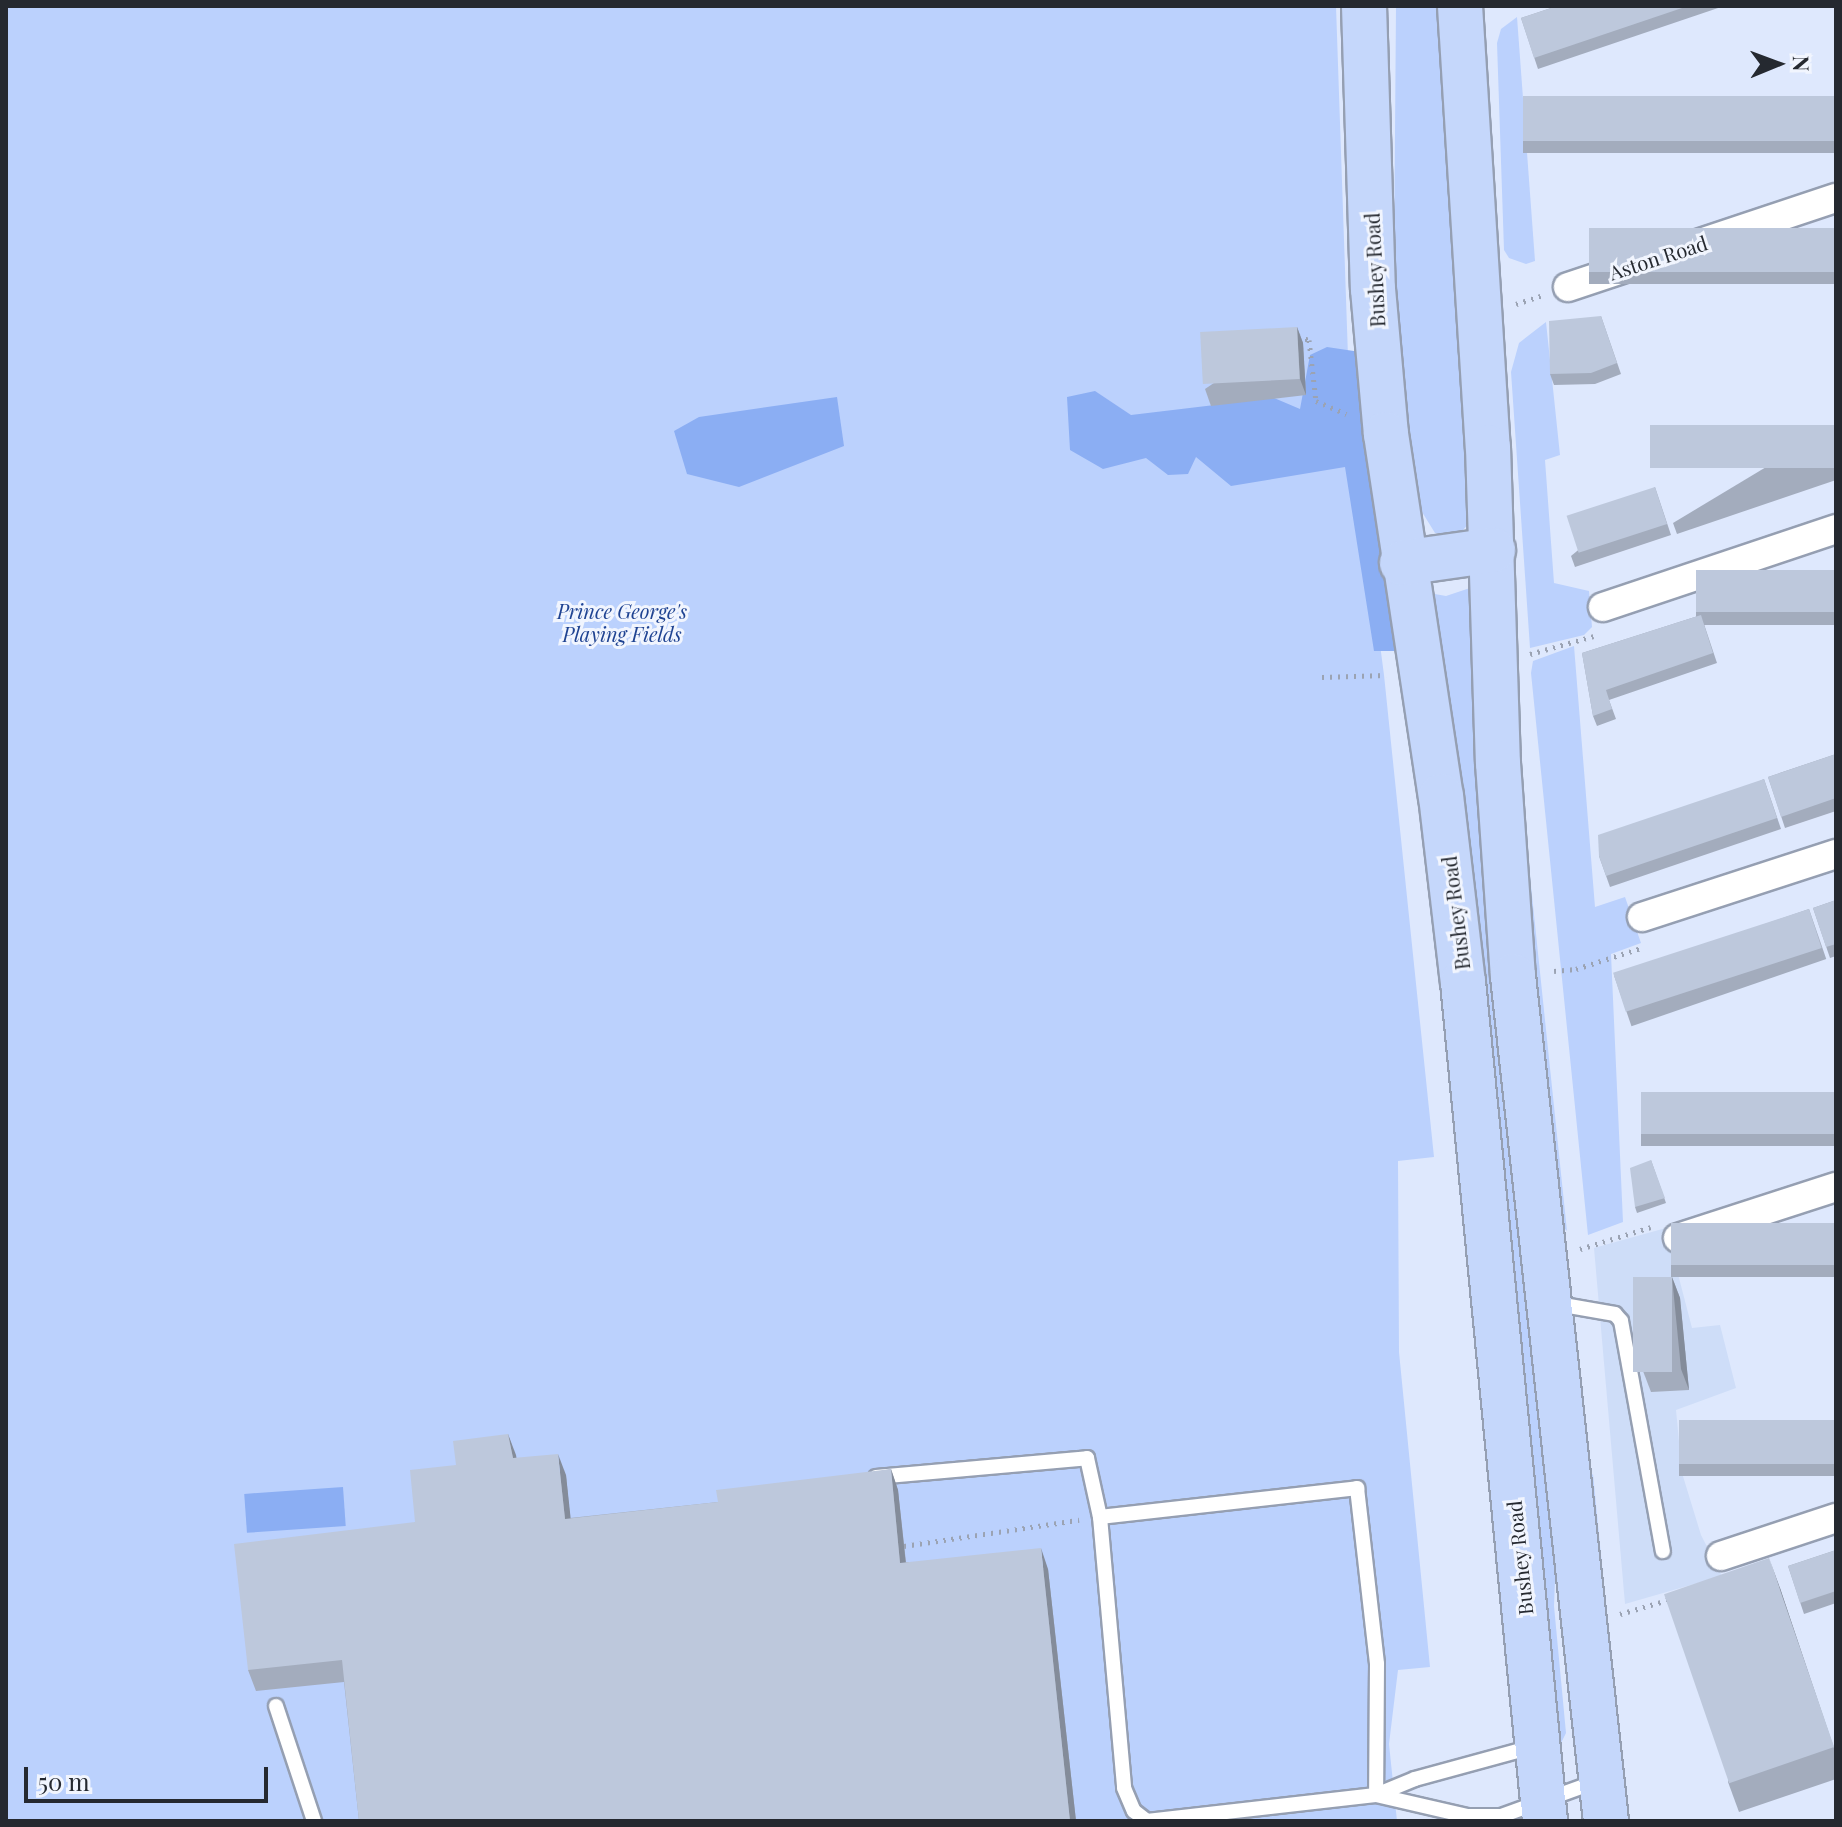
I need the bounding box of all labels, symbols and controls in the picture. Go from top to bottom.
north arrow [1738,24,1818,104]
text: N [1787,55,1817,72]
street label: Bushey Road [1359,212,1389,328]
street label: Aston Road [1606,230,1710,284]
park label: Prince George's Playing Fields [557,598,687,645]
street label: Bushey Road [1436,854,1474,972]
street label: Bushey Road [1501,1499,1537,1617]
scale bar [28,1751,272,1801]
text: 50 m [38,1765,90,1797]

